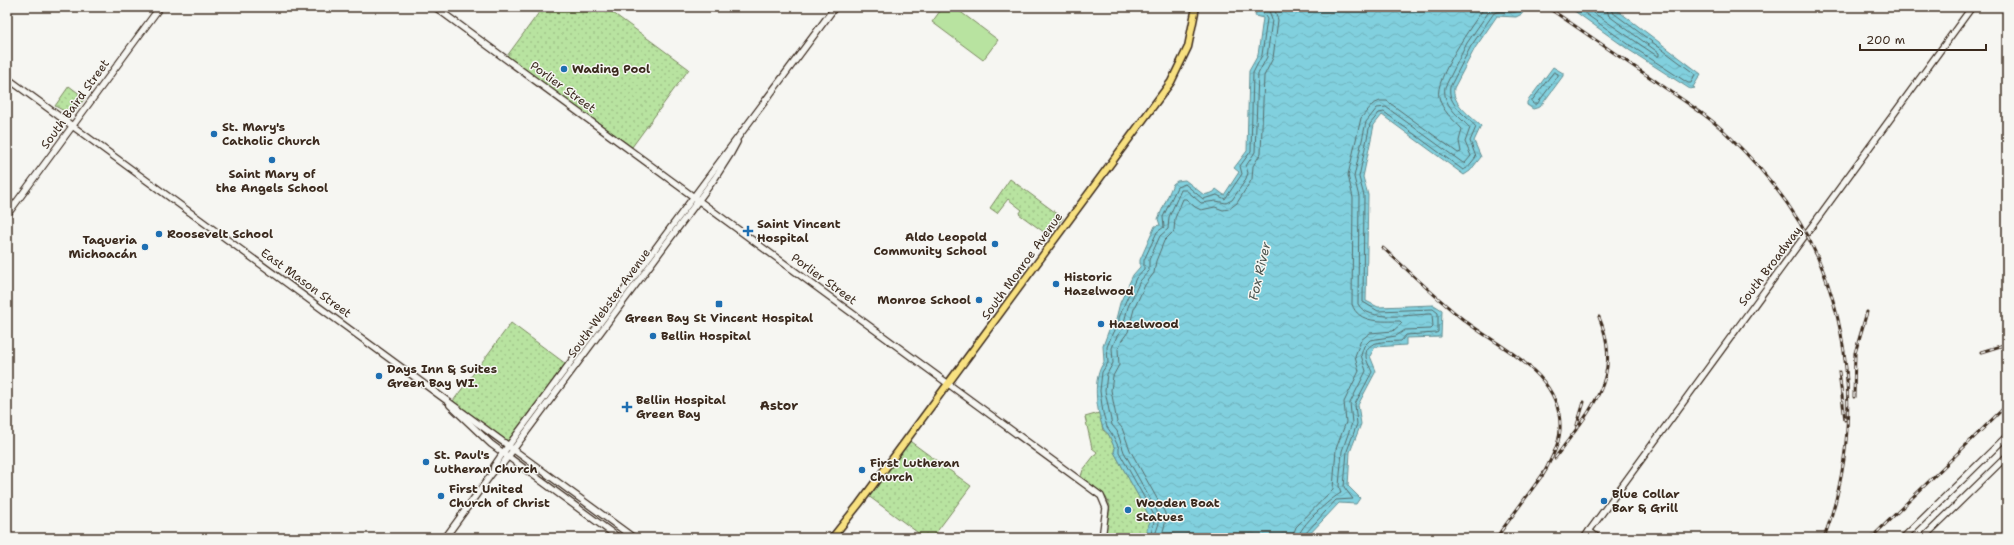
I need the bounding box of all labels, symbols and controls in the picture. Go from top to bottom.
scale bar [1860,26,1986,52]
text: 200 m [1866,32,1905,48]
street label: South Baird Street [37,56,113,152]
street label: Porlier Street [527,58,599,116]
place label: Wading Pool [572,61,650,77]
marker: Wading Pool [559,64,569,74]
place label: St. Mary's Catholic Church [222,119,320,149]
marker: St. Mary's Catholic Church [209,129,219,139]
marker: Saint Mary of the Angels School [267,155,277,165]
place label: Saint Mary of the Angels School [216,166,328,196]
street label: South Monroe Avenue [978,209,1066,323]
place label: Saint Vincent Hospital [757,216,841,246]
street label: South Broadway [1735,223,1805,309]
marker: Saint Vincent Hospital [742,225,754,237]
place label: Roosevelt School [167,226,273,242]
marker: Roosevelt School [154,229,164,239]
place label: Aldo Leopold Community School [874,229,987,259]
place label: Taqueria Michoacán [68,232,138,262]
marker: Aldo Leopold Community School [990,239,1000,249]
water label: Fox River [1245,240,1275,302]
marker: Taqueria Michoacán [140,242,150,252]
street label: East Mason Street [257,245,355,321]
street label: South Webster Avenue [564,245,654,361]
street label: Porlier Street [788,250,860,308]
place label: Historic Hazelwood [1064,269,1134,299]
marker: Historic Hazelwood [1051,279,1061,289]
place label: Monroe School [877,292,971,308]
marker: Monroe School [974,295,984,305]
marker: Green Bay St Vincent Hospital [714,299,724,309]
place label: Green Bay St Vincent Hospital [625,310,813,326]
place label: Hazelwood [1109,316,1179,332]
marker: Hazelwood [1096,319,1106,329]
place label: Bellin Hospital [661,328,751,344]
marker: Bellin Hospital [648,331,658,341]
place label: Days Inn & Suites Green Bay WI. [387,361,497,391]
marker: Days Inn & Suites Green Bay WI. [374,371,384,381]
place label: Bellin Hospital Green Bay [636,392,726,422]
district label: Astor [760,397,798,414]
marker: Bellin Hospital Green Bay [621,401,633,413]
place label: St. Paul's Lutheran Church [434,447,537,477]
place label: First Lutheran Church [870,455,960,485]
marker: St. Paul's Lutheran Church [421,457,431,467]
marker: First Lutheran Church [857,465,867,475]
place label: First United Church of Christ [449,481,550,511]
place label: Blue Collar Bar & Grill [1612,486,1680,516]
marker: First United Church of Christ [436,491,446,501]
place label: Wooden Boat Statues [1136,495,1220,525]
marker: Blue Collar Bar & Grill [1599,496,1609,506]
marker: Wooden Boat Statues [1123,505,1133,515]

